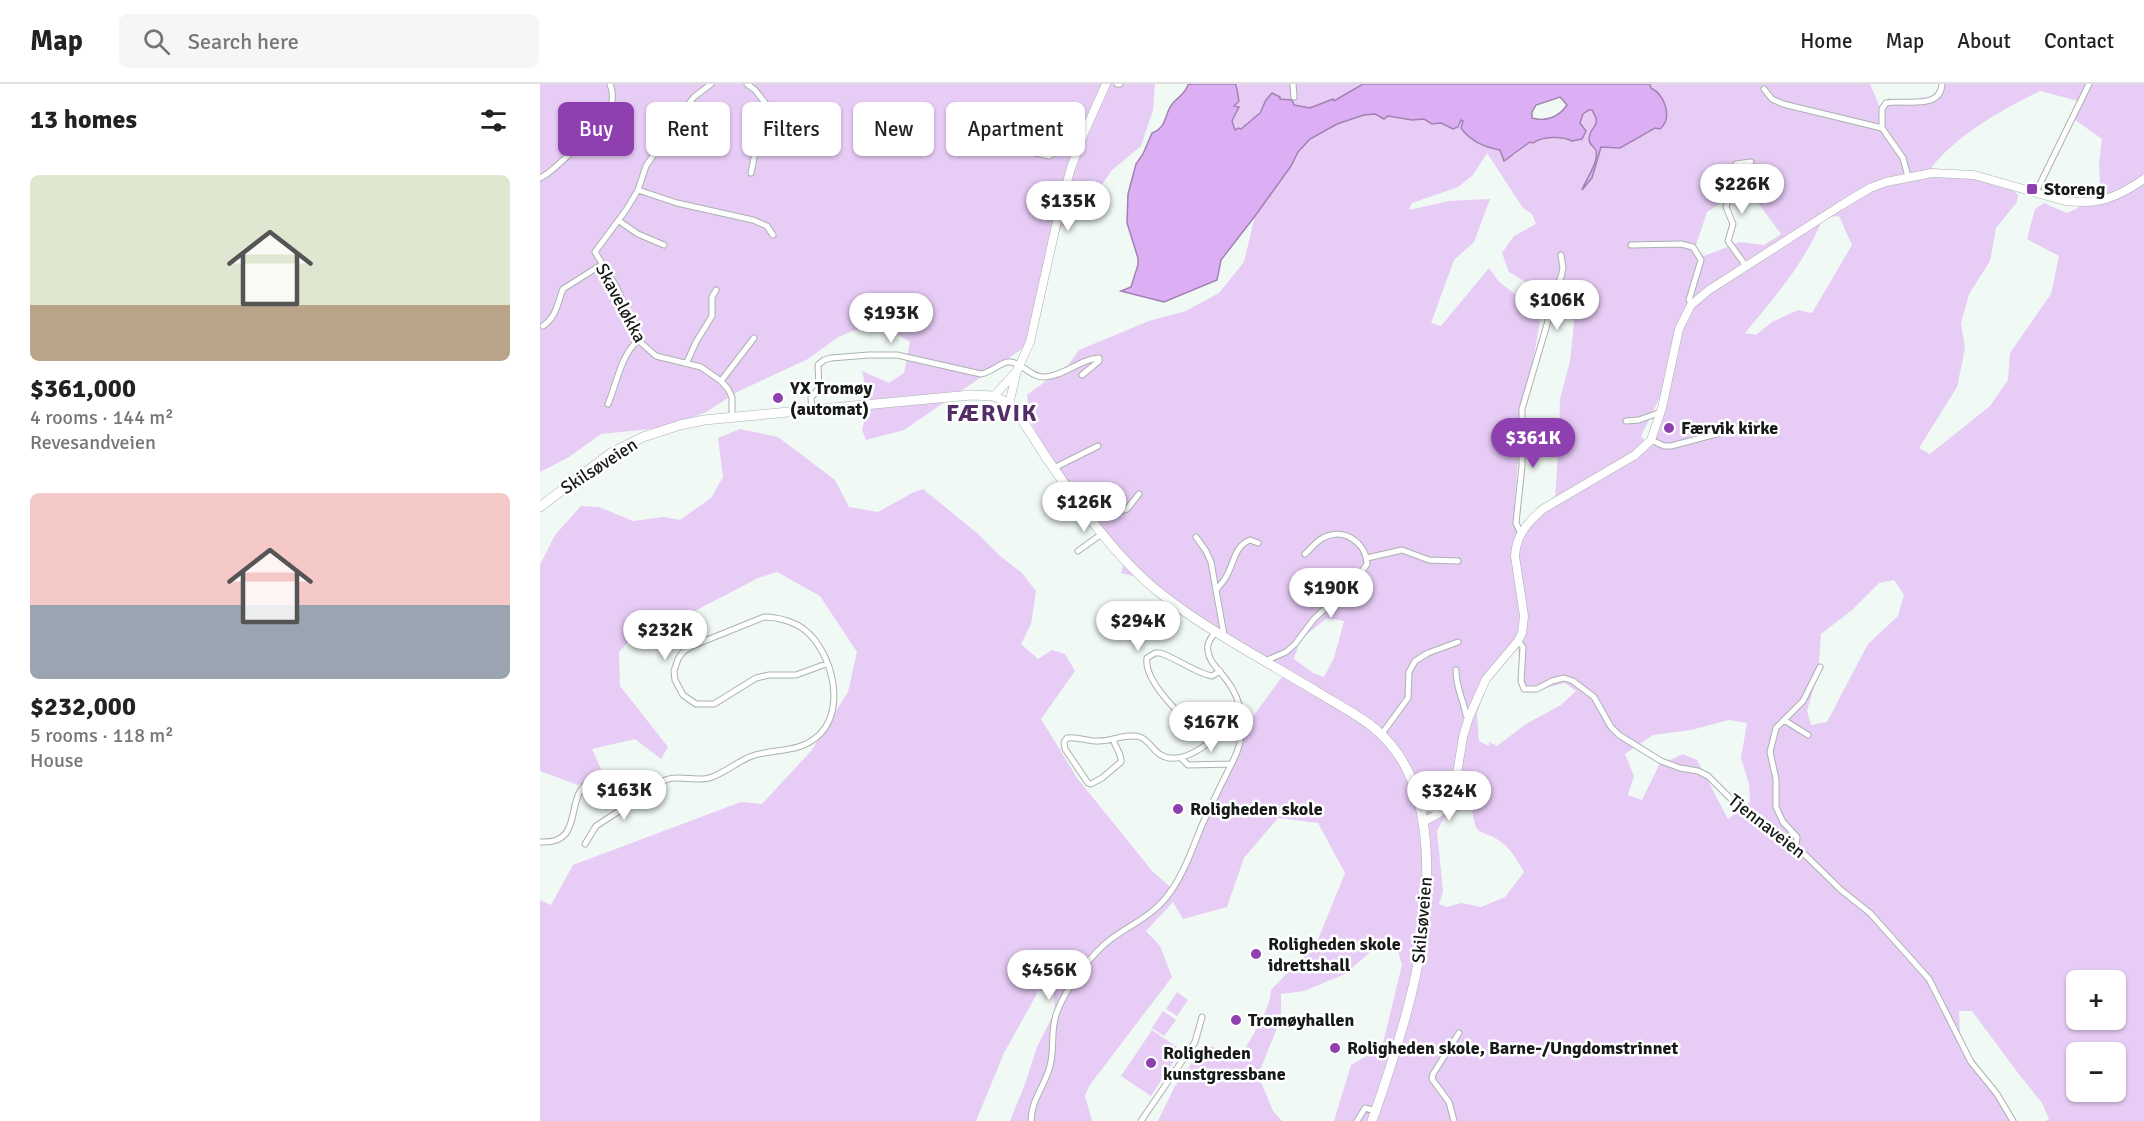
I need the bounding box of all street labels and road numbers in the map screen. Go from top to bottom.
street label: Skaveløkka [591,260,651,346]
street label: Skilsøveien [557,433,641,499]
street label: Tjennaveien [1724,789,1810,863]
street label: Skilsøveien [1407,876,1437,964]

